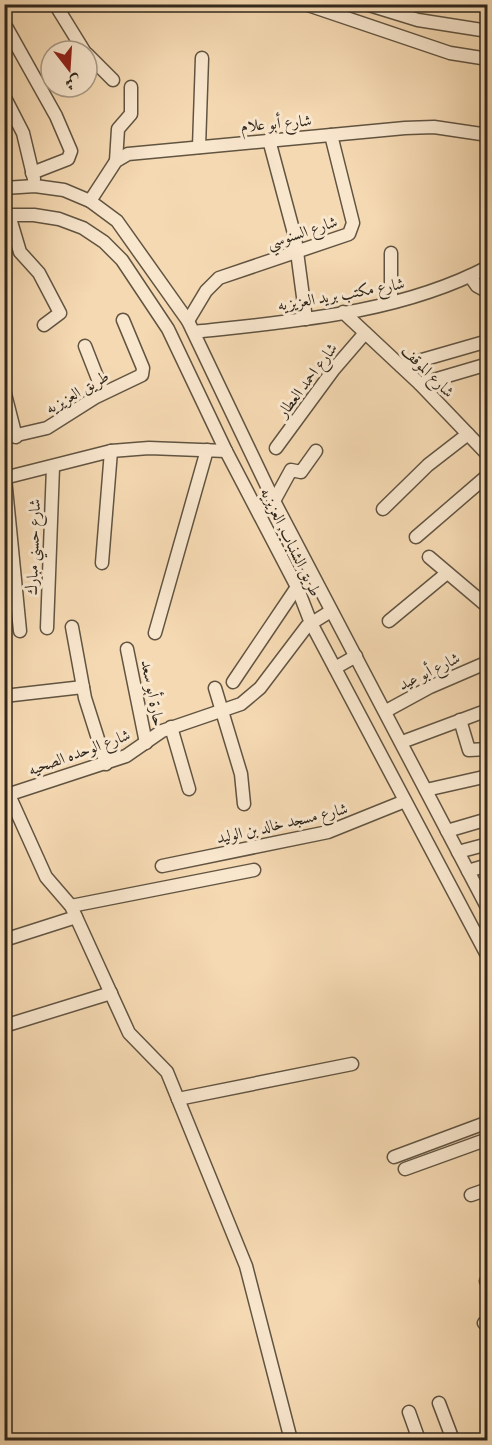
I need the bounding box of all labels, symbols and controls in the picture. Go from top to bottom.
north arrow [39,39,99,99]
text: ش [63,71,84,94]
street label: شارع أبو علام [239,108,313,141]
street label: شارع السنوسي [264,212,342,258]
street label: شارع مكتب بريد العزيزيه [276,273,407,318]
street label: شارع احمد العطار [272,339,344,425]
street label: شارع الموقف [395,341,458,404]
street label: طريق العزيزيه [42,366,113,419]
street label: طريق الشنباب, العزيزيه [256,484,326,600]
street label: شارع حسني مبارك [22,498,50,596]
street label: شارع أبو عيد [394,646,465,698]
street label: حارة أبو سعد [136,658,171,728]
street label: شارع الوحده الصحيه [25,725,134,783]
street label: شارع مسجد خالد بن الوليد [214,799,350,851]

